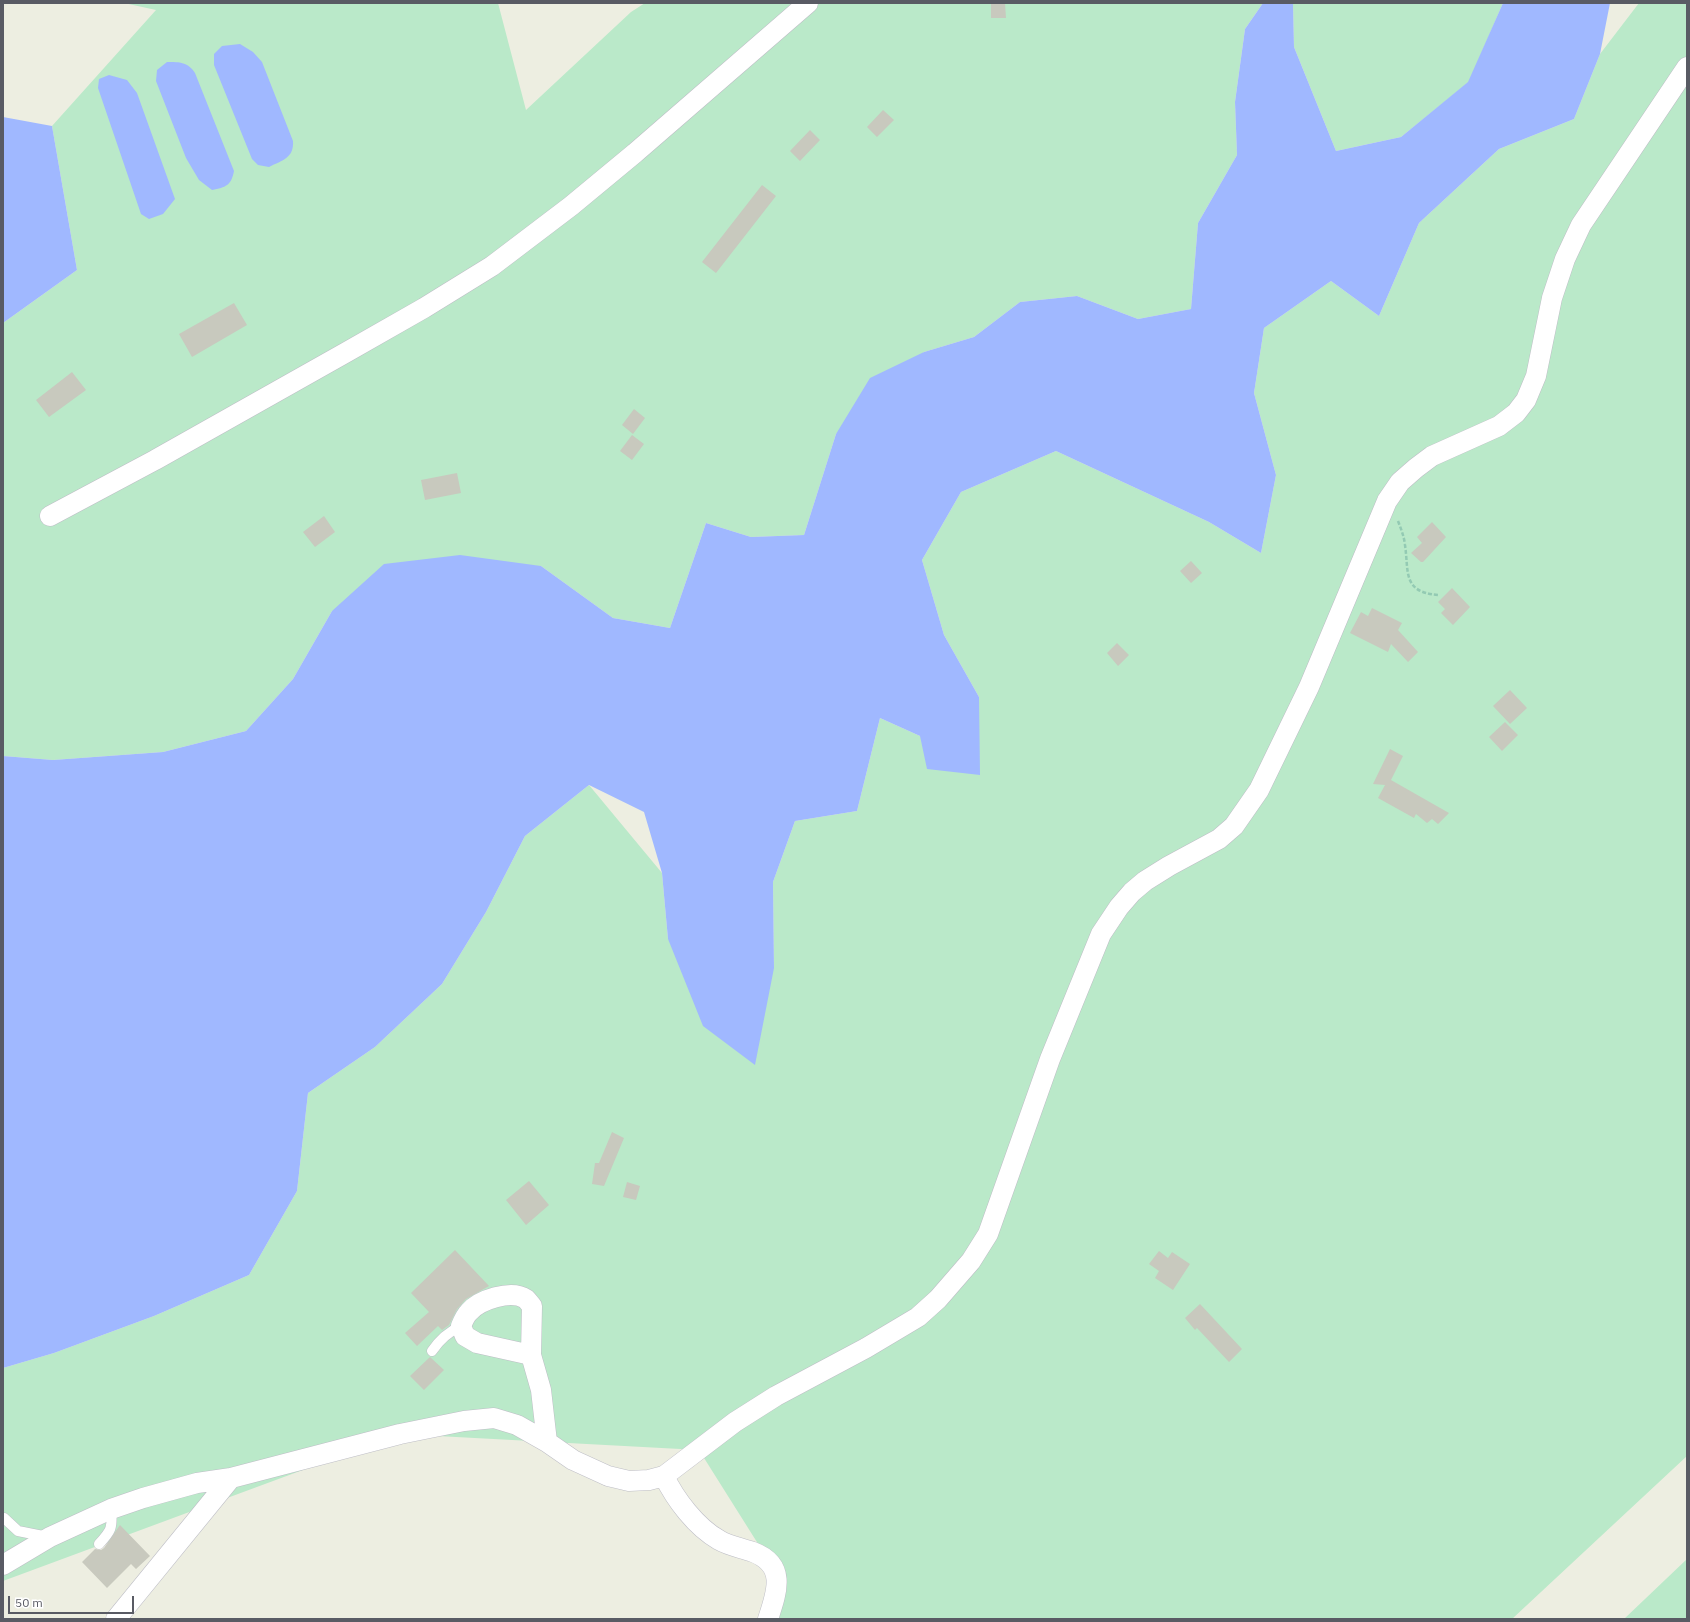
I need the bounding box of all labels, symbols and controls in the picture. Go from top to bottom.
scale bar [10,1588,136,1614]
text: 50 m [15,1595,43,1610]

